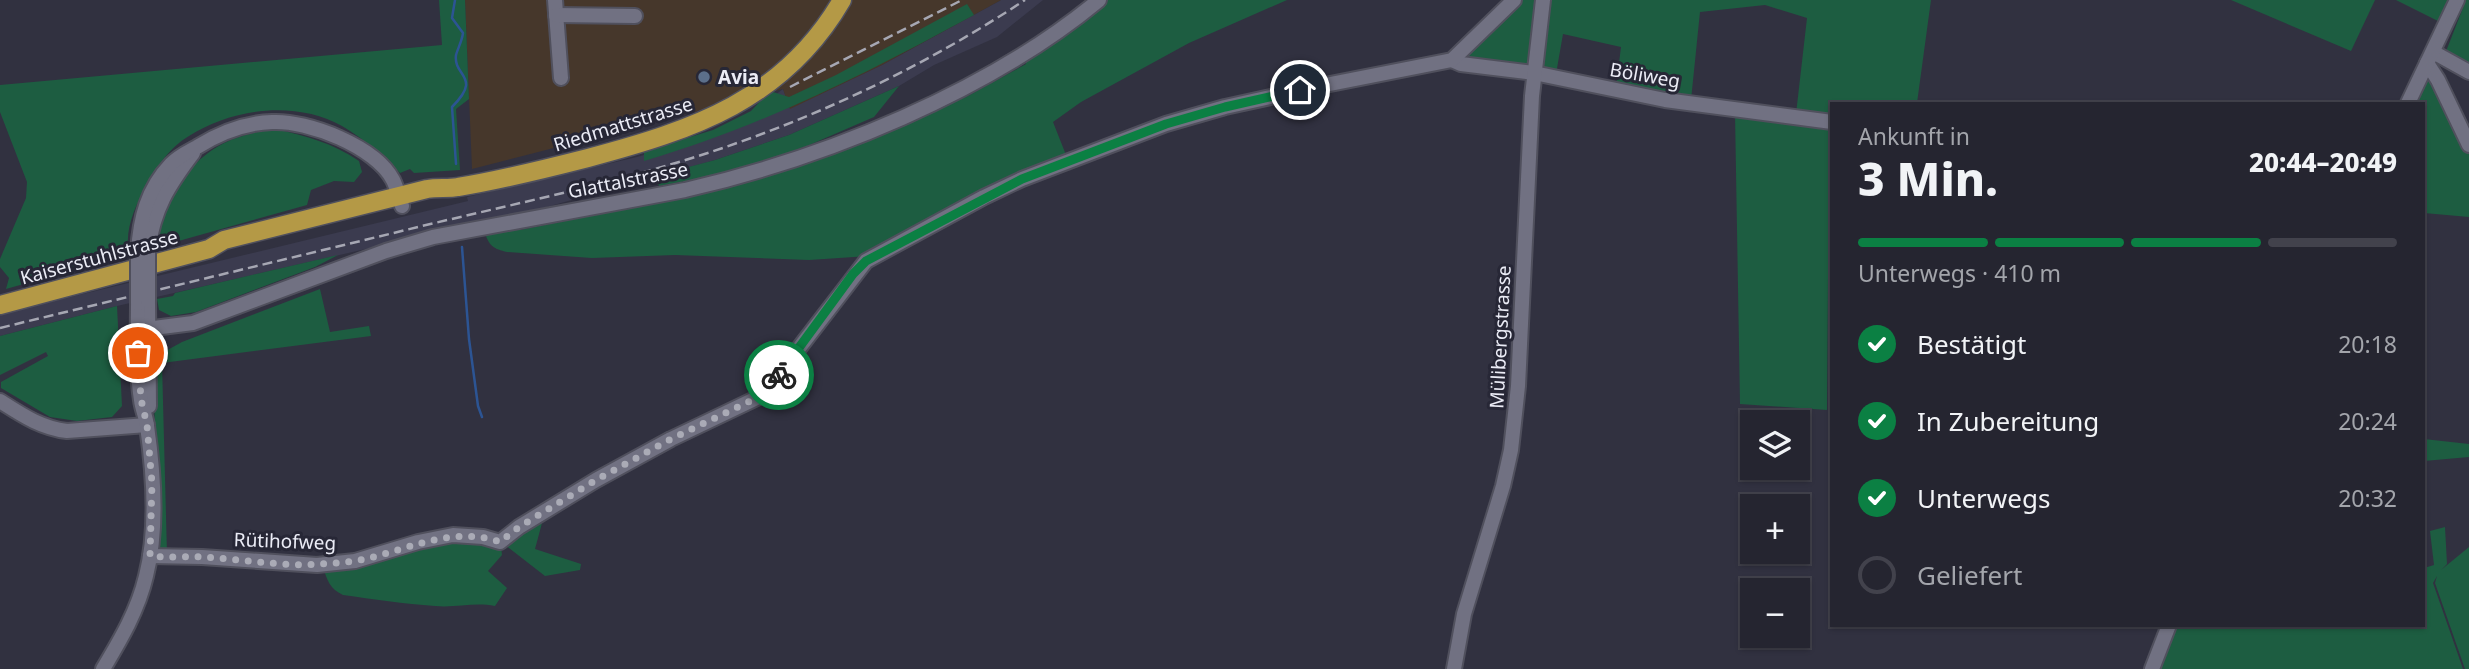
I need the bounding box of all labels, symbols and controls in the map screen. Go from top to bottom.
street label: Böliweg [1608,56,1682,94]
pin [1270,60,1330,120]
place label: Avia [718,64,759,90]
marker: Avia [696,69,712,85]
icon: home [1281,71,1319,109]
street label: Riedmattstrasse [550,90,696,158]
text: Ankunft in [1858,120,1970,152]
text: 20:44–20:49 [2249,144,2397,180]
text: 3 Min. [1858,147,1998,209]
street label: Glattalstrasse [566,156,690,204]
street label: Kaiserstuhlstrasse [17,223,181,291]
text: Unterwegs · 410 m [1858,257,2061,289]
street label: Mülibergstrasse [1483,265,1517,409]
pin [108,323,168,383]
icon: check [1858,325,1896,363]
text: Bestätigt [1917,326,2026,362]
text: 20:18 [2338,328,2397,360]
icon: bag [119,334,157,372]
courier [744,340,814,410]
icon: bike [760,356,798,394]
icon: check [1858,402,1896,440]
text: In Zubereitung [1917,403,2099,439]
text: 20:24 [2338,405,2397,437]
map controls [1740,410,1810,648]
button: layers [1740,410,1810,480]
icon: check [1858,479,1896,517]
text: Unterwegs [1917,480,2050,516]
text: 20:32 [2338,482,2397,514]
button: + [1740,494,1810,564]
street label: Rütihofweg [233,526,337,556]
text: Geliefert [1917,557,2022,593]
button: − [1740,578,1810,648]

